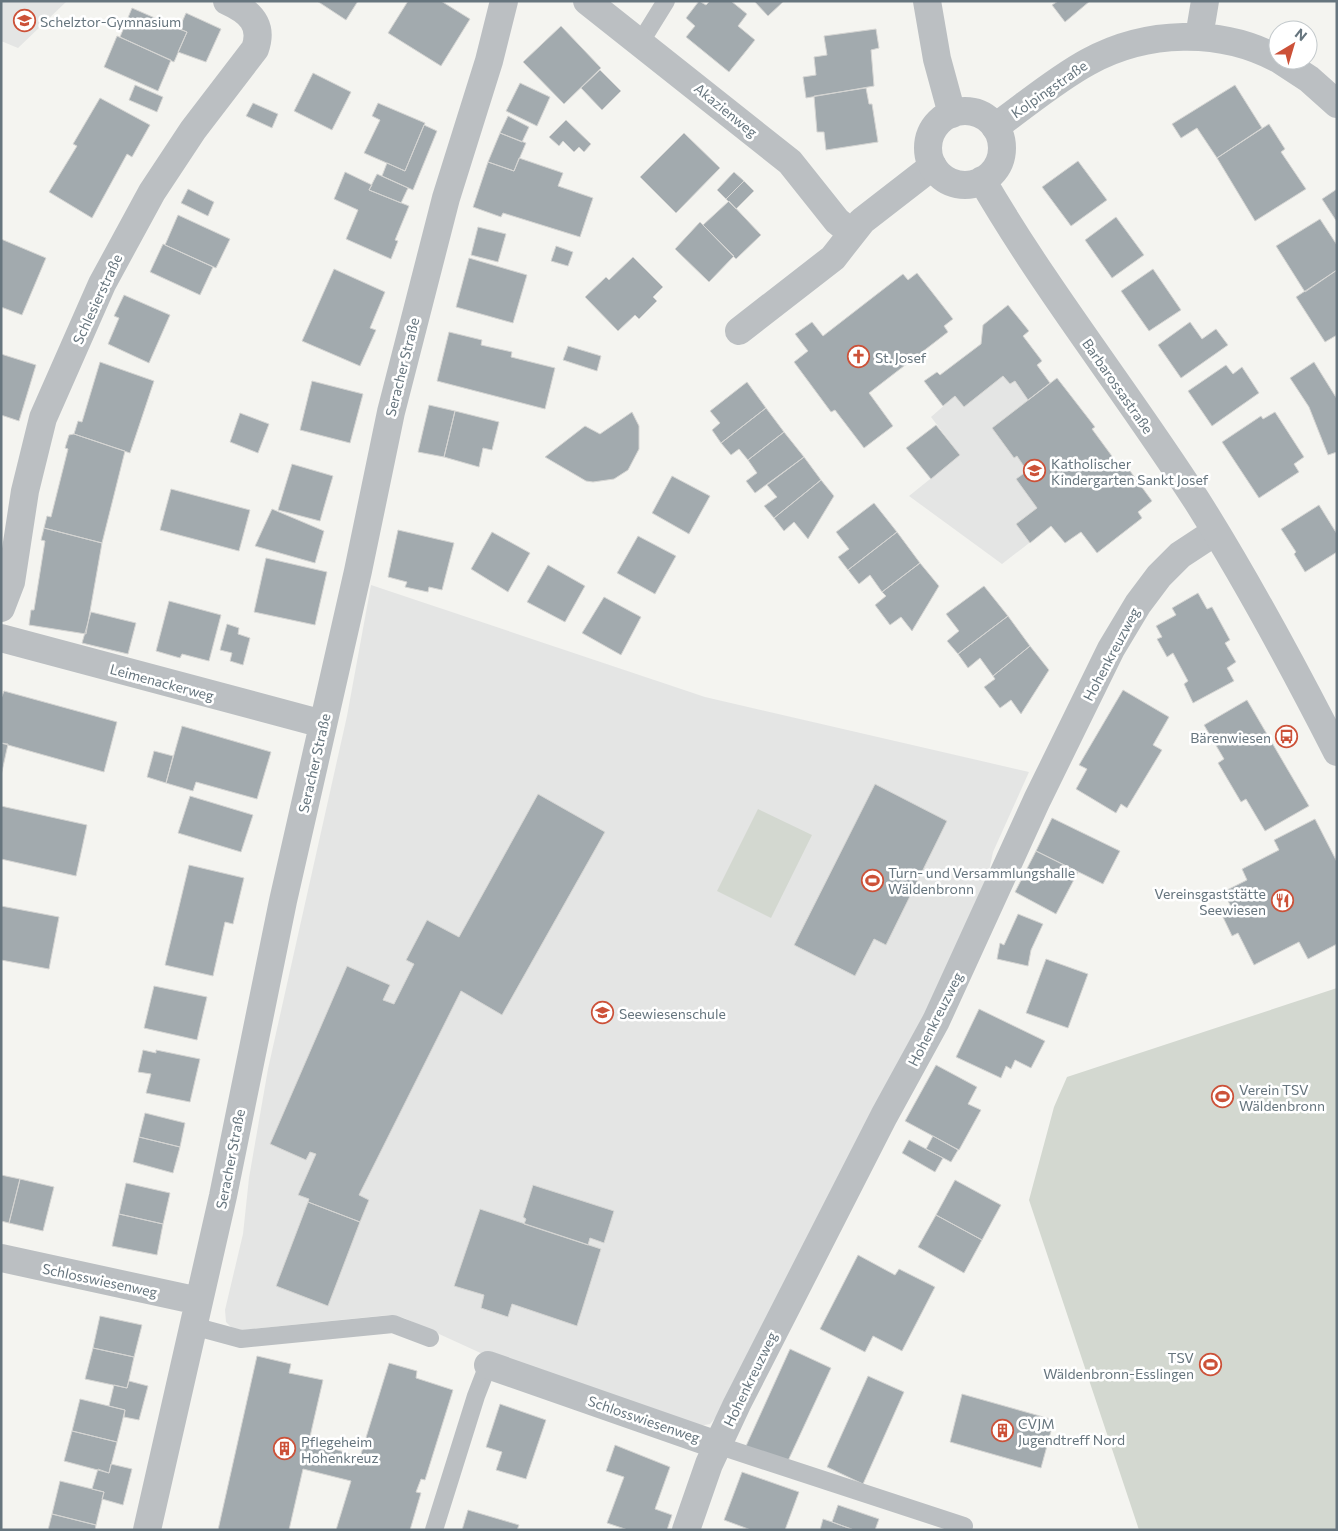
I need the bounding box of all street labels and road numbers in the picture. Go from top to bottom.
street label: Kolpingstraße [1008,57,1090,121]
street label: Akazienweg [691,79,761,141]
street label: Schlesierstraße [69,251,125,347]
street label: Seracher Straße [381,316,423,418]
street label: Barbarossastraße [1079,335,1157,437]
street label: Hohenkreuzweg [1079,604,1143,704]
street label: Leimenackerweg [108,660,216,704]
street label: Seracher Straße [294,712,334,814]
street label: Hohenkreuzweg [904,969,966,1069]
street label: Seracher Straße [212,1108,248,1210]
street label: Schlosswiesenweg [41,1259,160,1301]
street label: Hohenkreuzweg [720,1328,780,1429]
street label: Schlosswiesenweg [586,1392,703,1446]

